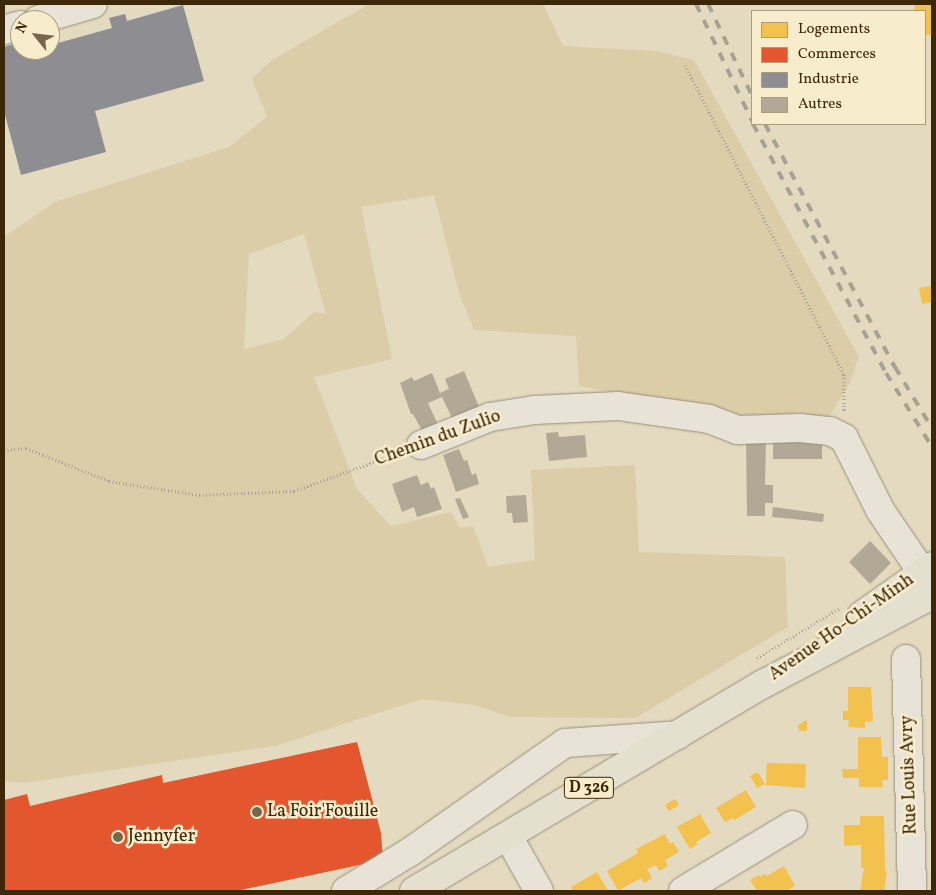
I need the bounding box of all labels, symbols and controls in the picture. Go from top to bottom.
north arrow [10,10,60,60]
legend [751,10,926,125]
text: N [12,19,33,37]
text: Logements [798,19,870,40]
text: Commerces [798,44,876,65]
text: Industrie [798,69,859,90]
text: Autres [798,94,842,115]
street label: Chemin du Zulio [372,406,504,472]
street label: Avenue Ho-Chi-Minh [765,570,919,686]
street label: Rue Louis Avry [897,715,923,835]
road number: D 326 [563,774,615,801]
place label: La Foir'Fouille [267,801,378,823]
marker: La Foir'Fouille [251,806,263,818]
place label: Jennyfer [128,826,195,848]
marker: Jennyfer [112,831,124,843]

